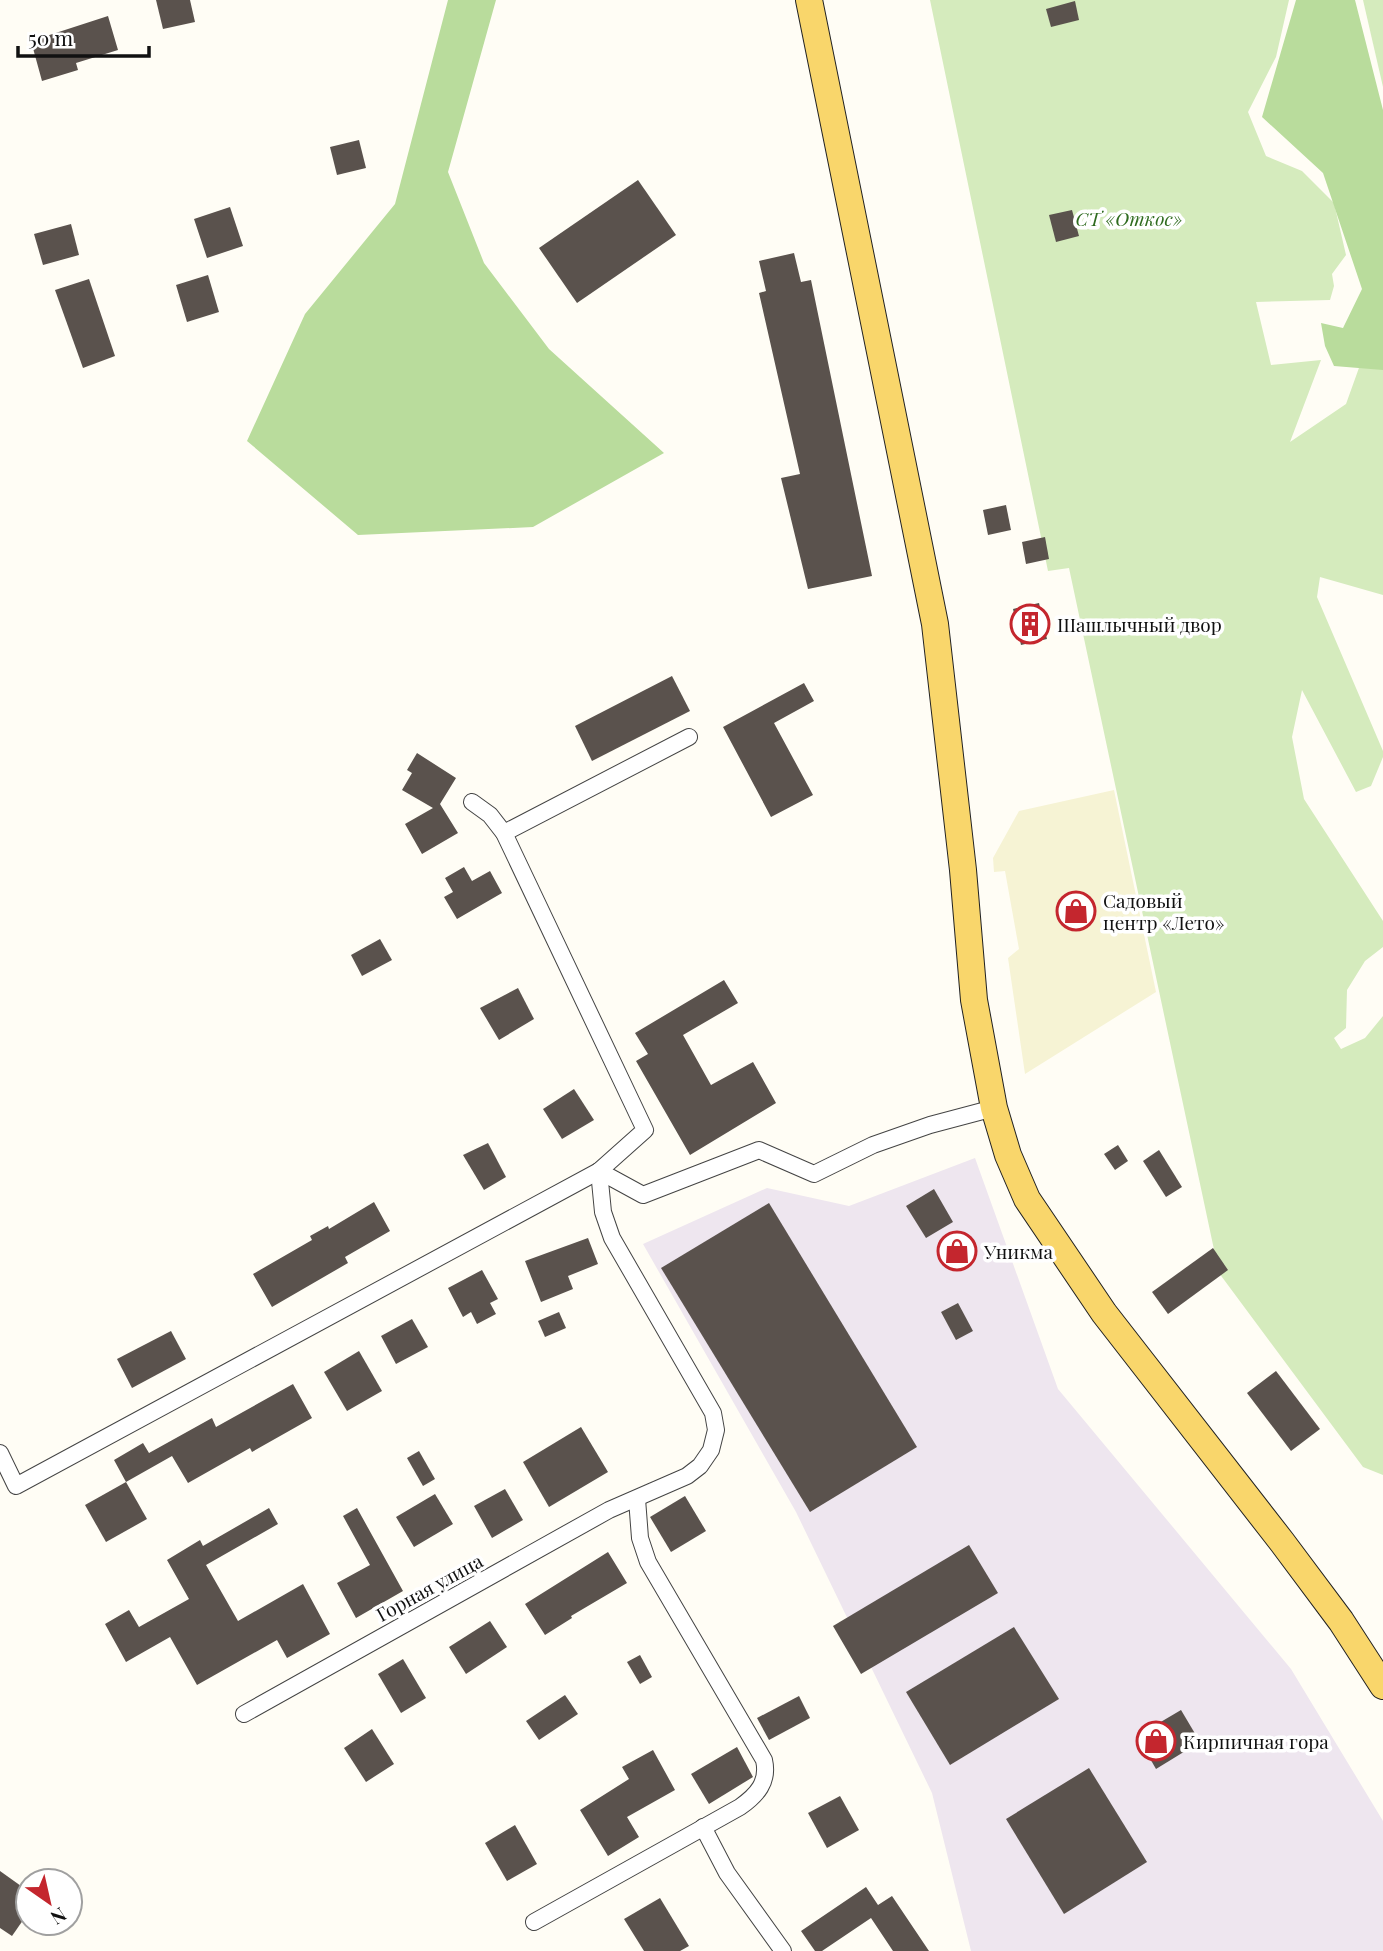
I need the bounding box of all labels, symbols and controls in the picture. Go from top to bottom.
scale bar [18,14,149,58]
text: 50 m [28,23,74,51]
park label: СТ «Откос» [1075,205,1183,231]
building icon: Шашлычный двор [1009,603,1051,645]
place label: Шашлычный двор [1057,611,1222,637]
place label: Садовый центр «Лето» [1103,887,1225,935]
shop icon: Садовый центр «Лето» [1055,890,1097,932]
shop icon: Уникма [936,1230,978,1272]
place label: Уникма [983,1238,1054,1264]
street label: Горная улица [371,1547,487,1627]
shop icon: Кирпичная гора [1135,1720,1177,1762]
place label: Кирпичная гора [1183,1728,1329,1754]
north arrow [14,1867,84,1937]
text: N [46,1902,72,1932]

